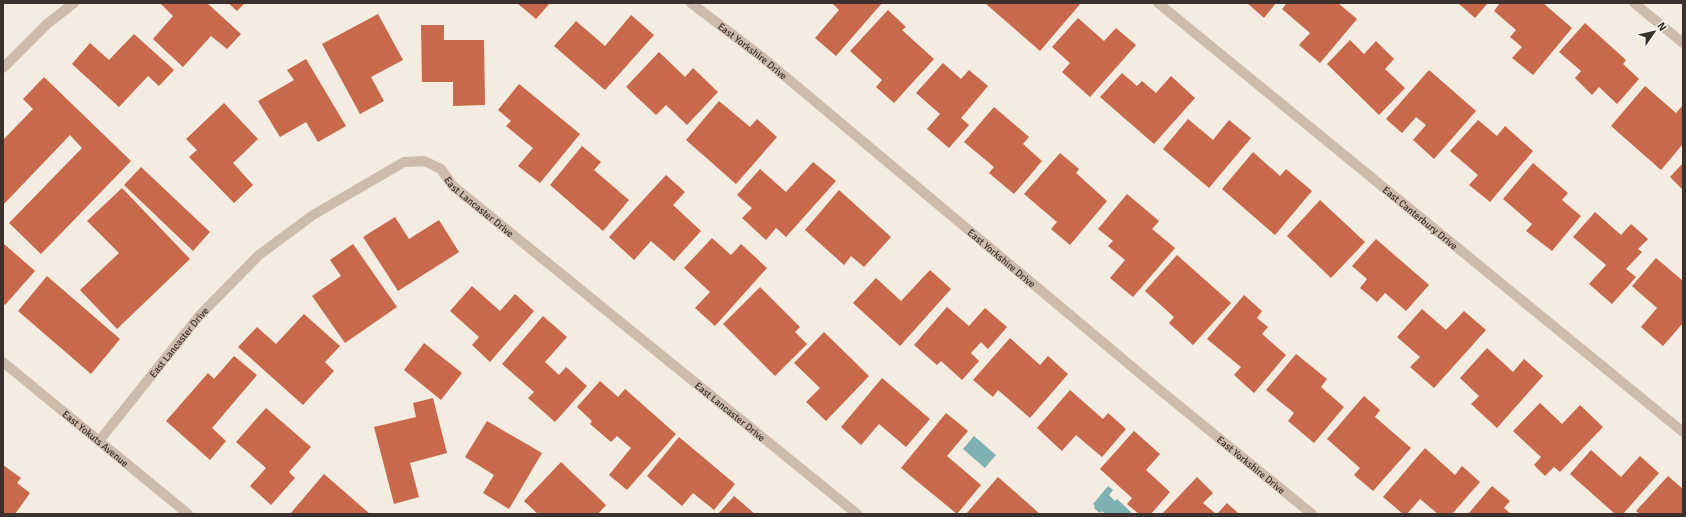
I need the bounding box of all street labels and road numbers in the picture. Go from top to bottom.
street label: East Yorkshire Drive [715,21,789,82]
street label: East Lancaster Drive [441,175,516,240]
street label: East Canterbury Drive [1380,184,1460,252]
street label: East Yorkshire Drive [965,227,1038,290]
street label: East Lancaster Drive [147,305,211,380]
street label: East Lancaster Drive [692,380,767,444]
street label: East Yokuts Avenue [60,408,131,470]
street label: East Yorkshire Drive [1214,434,1287,497]

